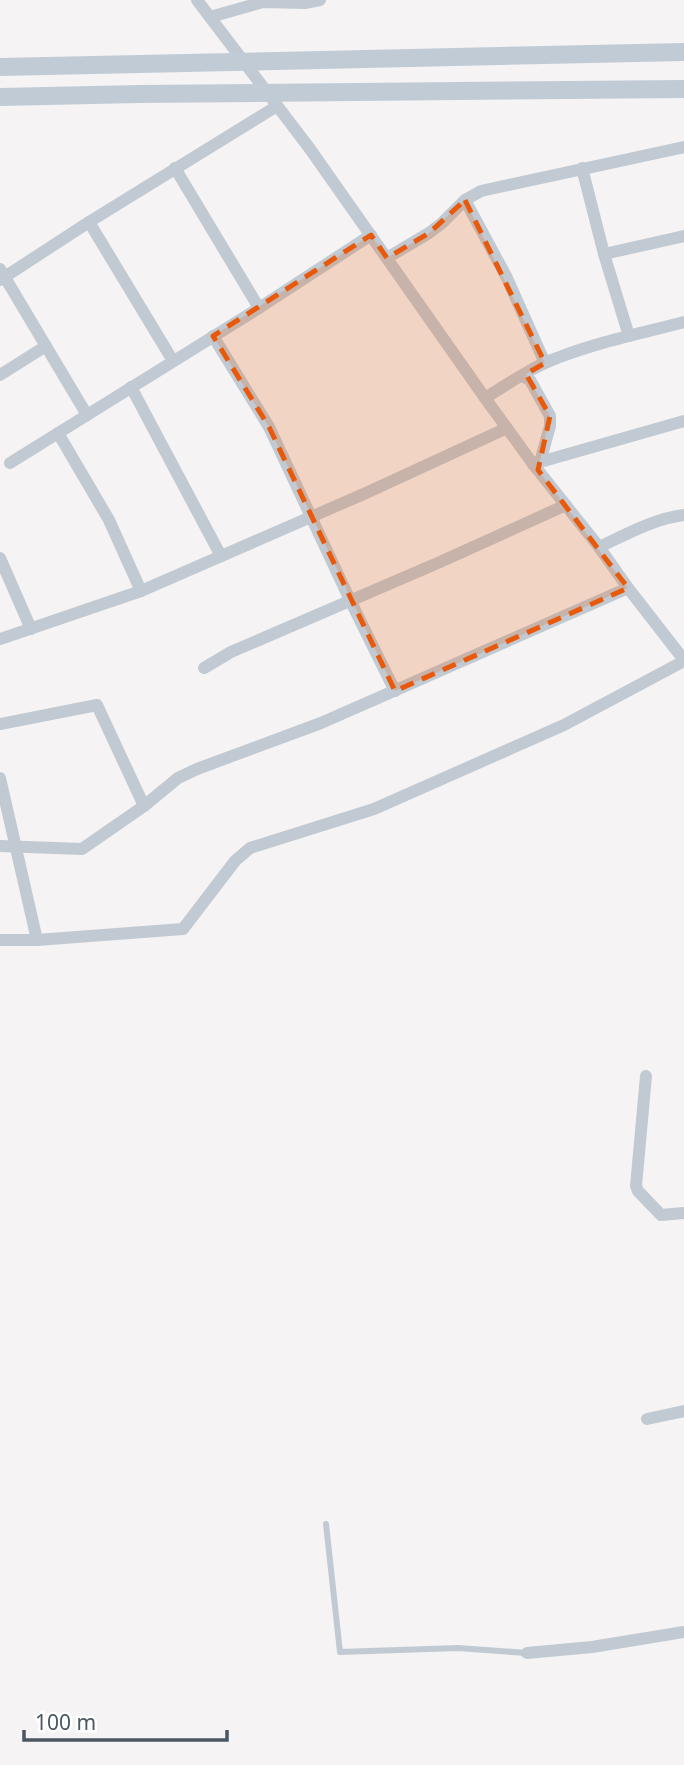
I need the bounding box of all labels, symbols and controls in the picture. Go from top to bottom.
scale bar [24,1698,228,1742]
text: 100 m [35,1708,96,1736]

